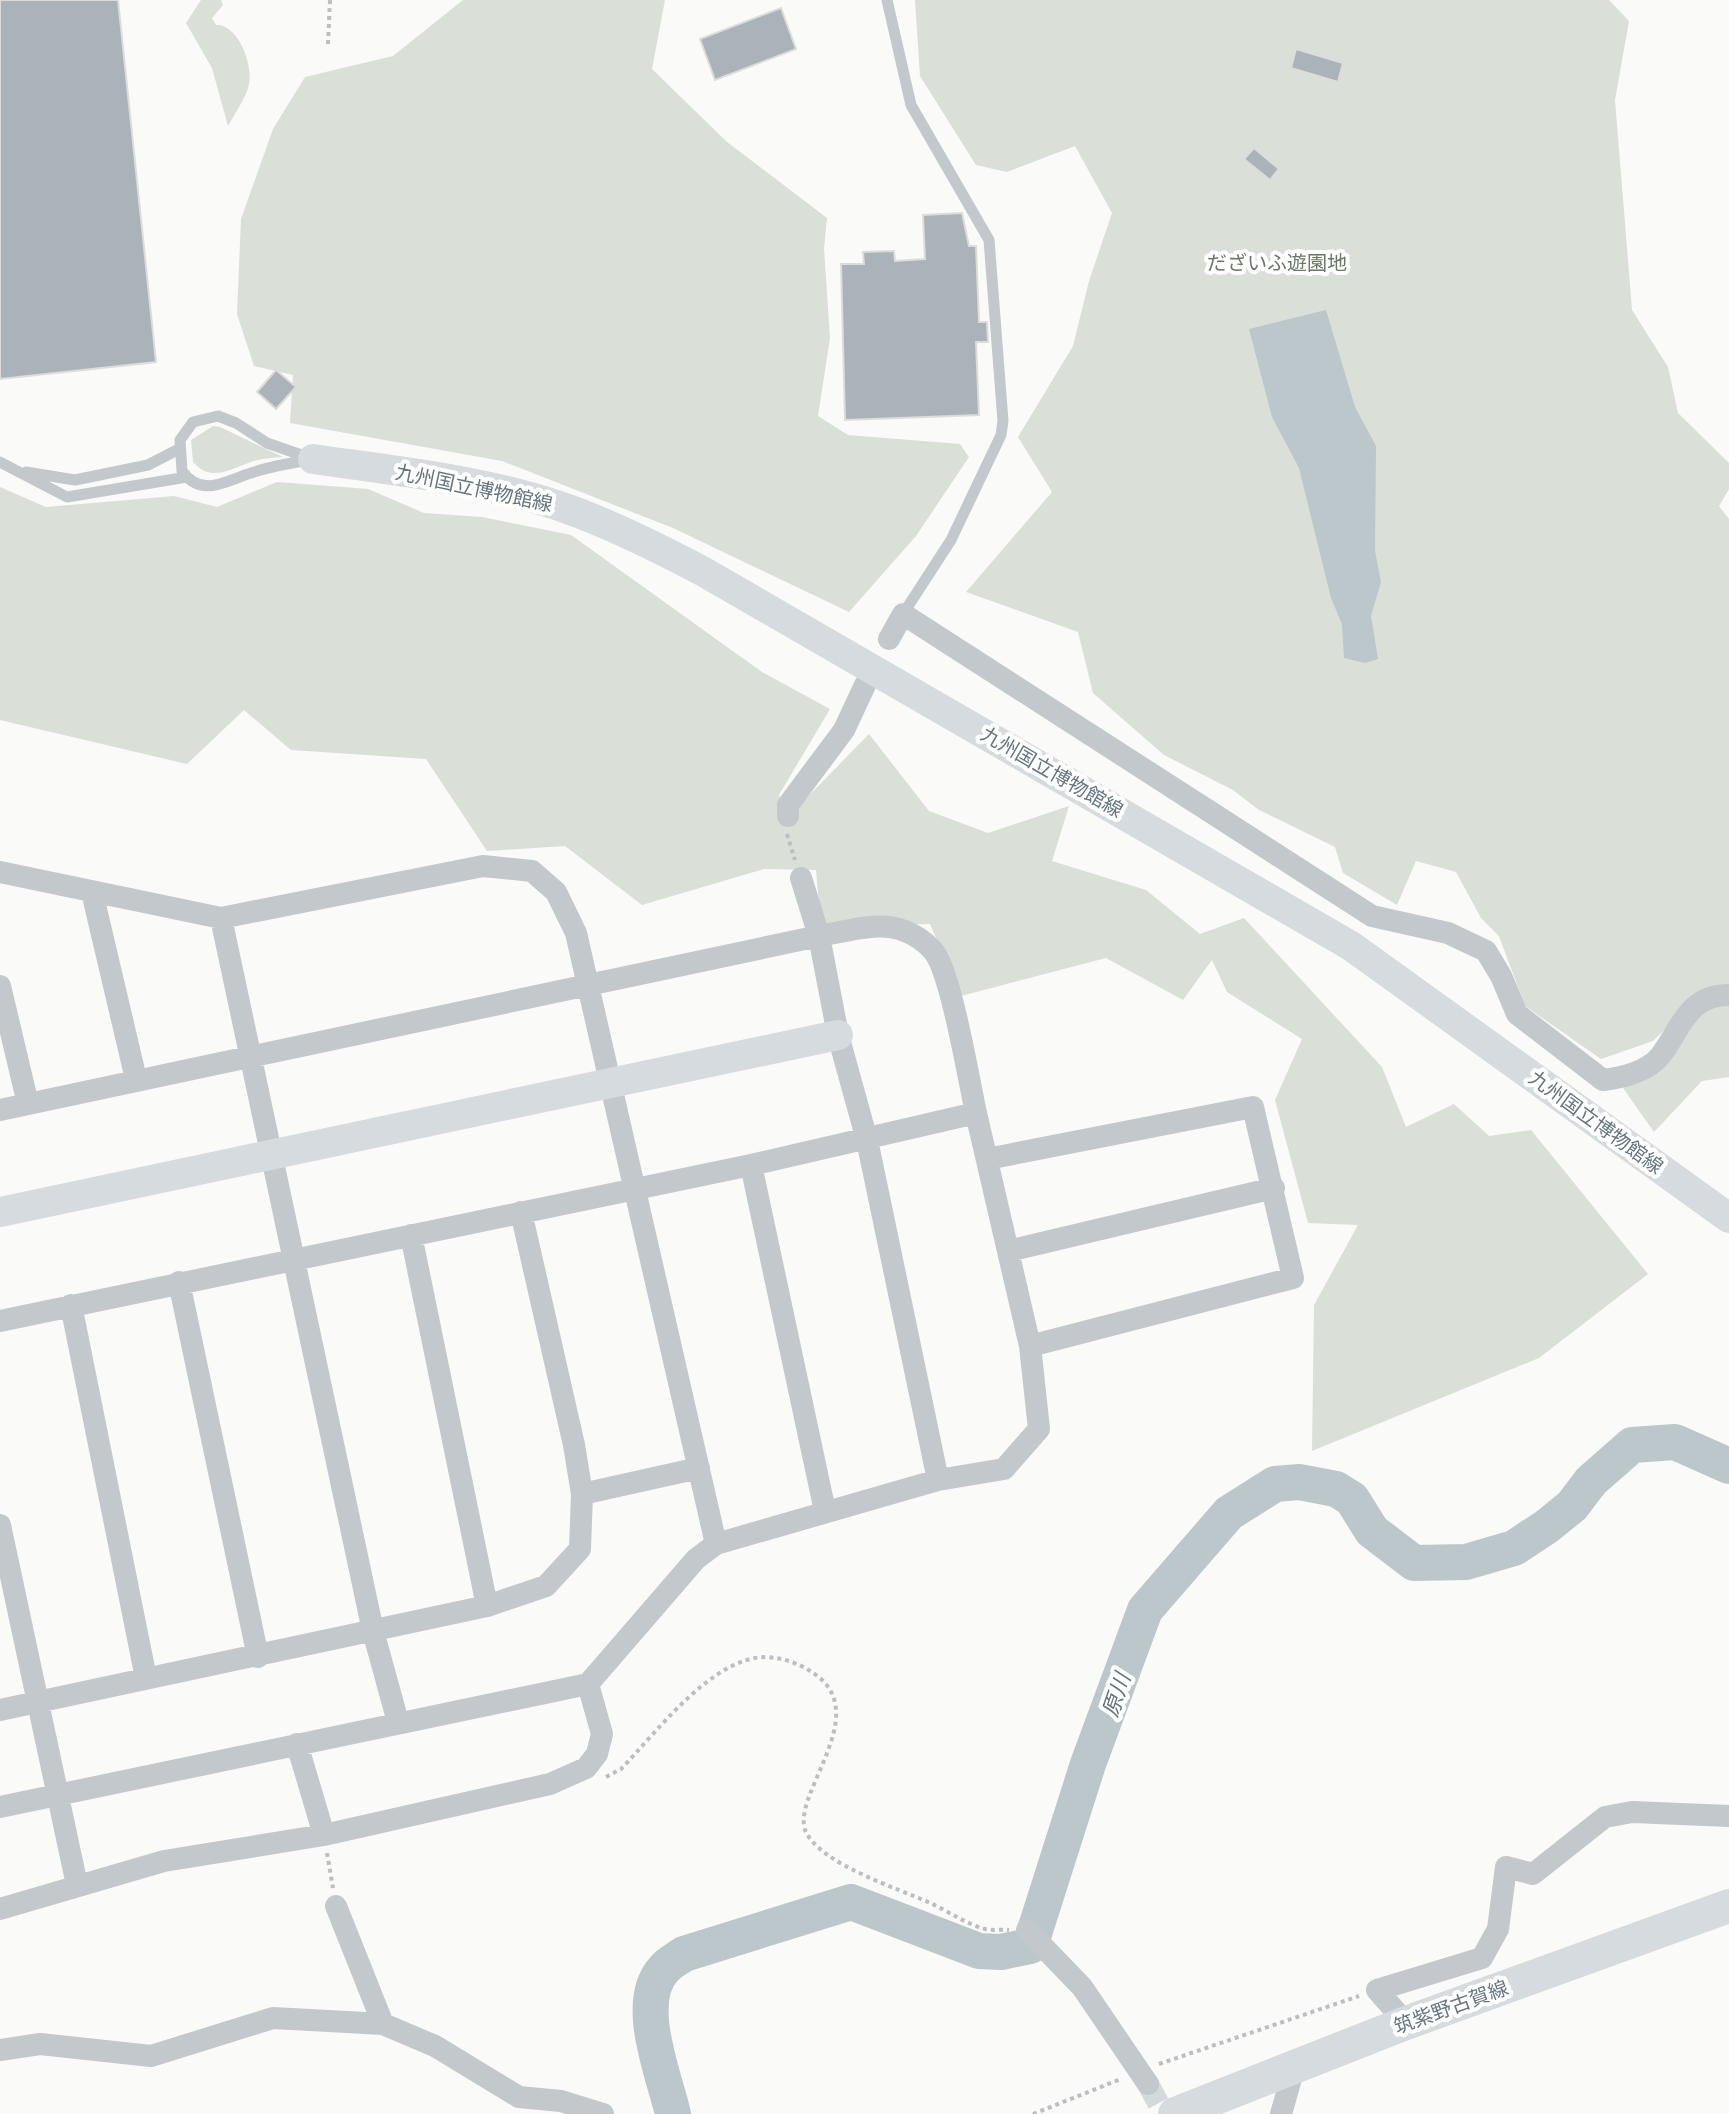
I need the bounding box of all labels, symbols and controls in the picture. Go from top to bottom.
park label: だざいふ遊園地 [1207,250,1347,278]
street label: 九州国立博物館線 [393,459,555,519]
street label: 九州国立博物館線 [975,721,1128,825]
street label: 九州国立博物館線 [1522,1064,1668,1181]
water label: 原川 [1095,1667,1140,1721]
street label: 筑紫野古賀線 [1390,1974,1513,2042]

